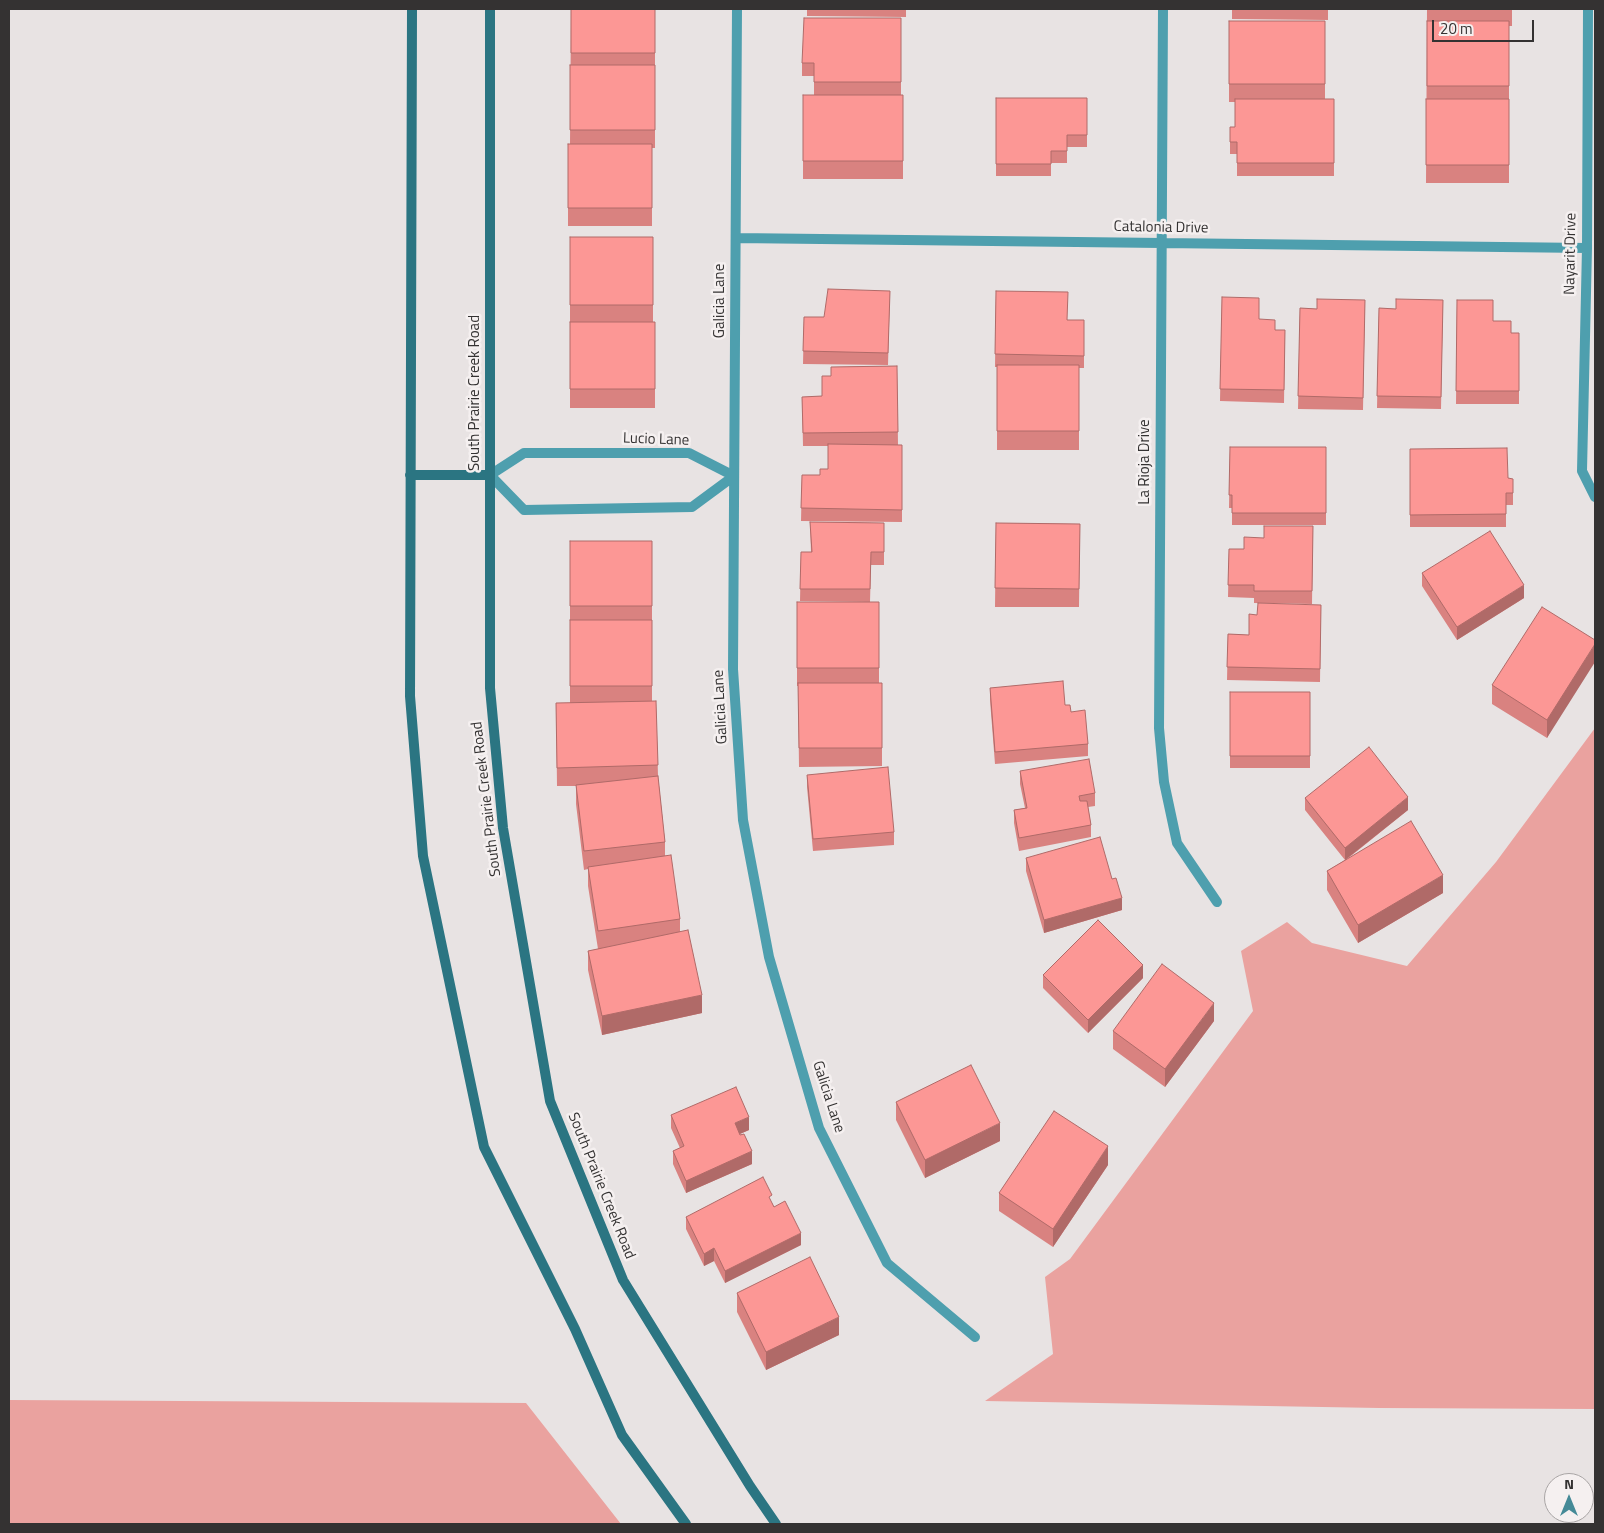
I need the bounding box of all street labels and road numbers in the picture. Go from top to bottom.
street label: Nayarit Drive [1561,213,1581,295]
street label: Catalonia Drive [1113,218,1209,238]
street label: Galicia Lane [711,264,729,338]
street label: South Prairie Creek Road [466,315,484,471]
street label: La Rioja Drive [1136,419,1154,505]
street label: Lucio Lane [622,430,690,450]
street label: Galicia Lane [710,669,732,745]
street label: South Prairie Creek Road [469,720,505,878]
street label: Galicia Lane [808,1059,848,1135]
street label: South Prairie Creek Road [563,1110,639,1262]

